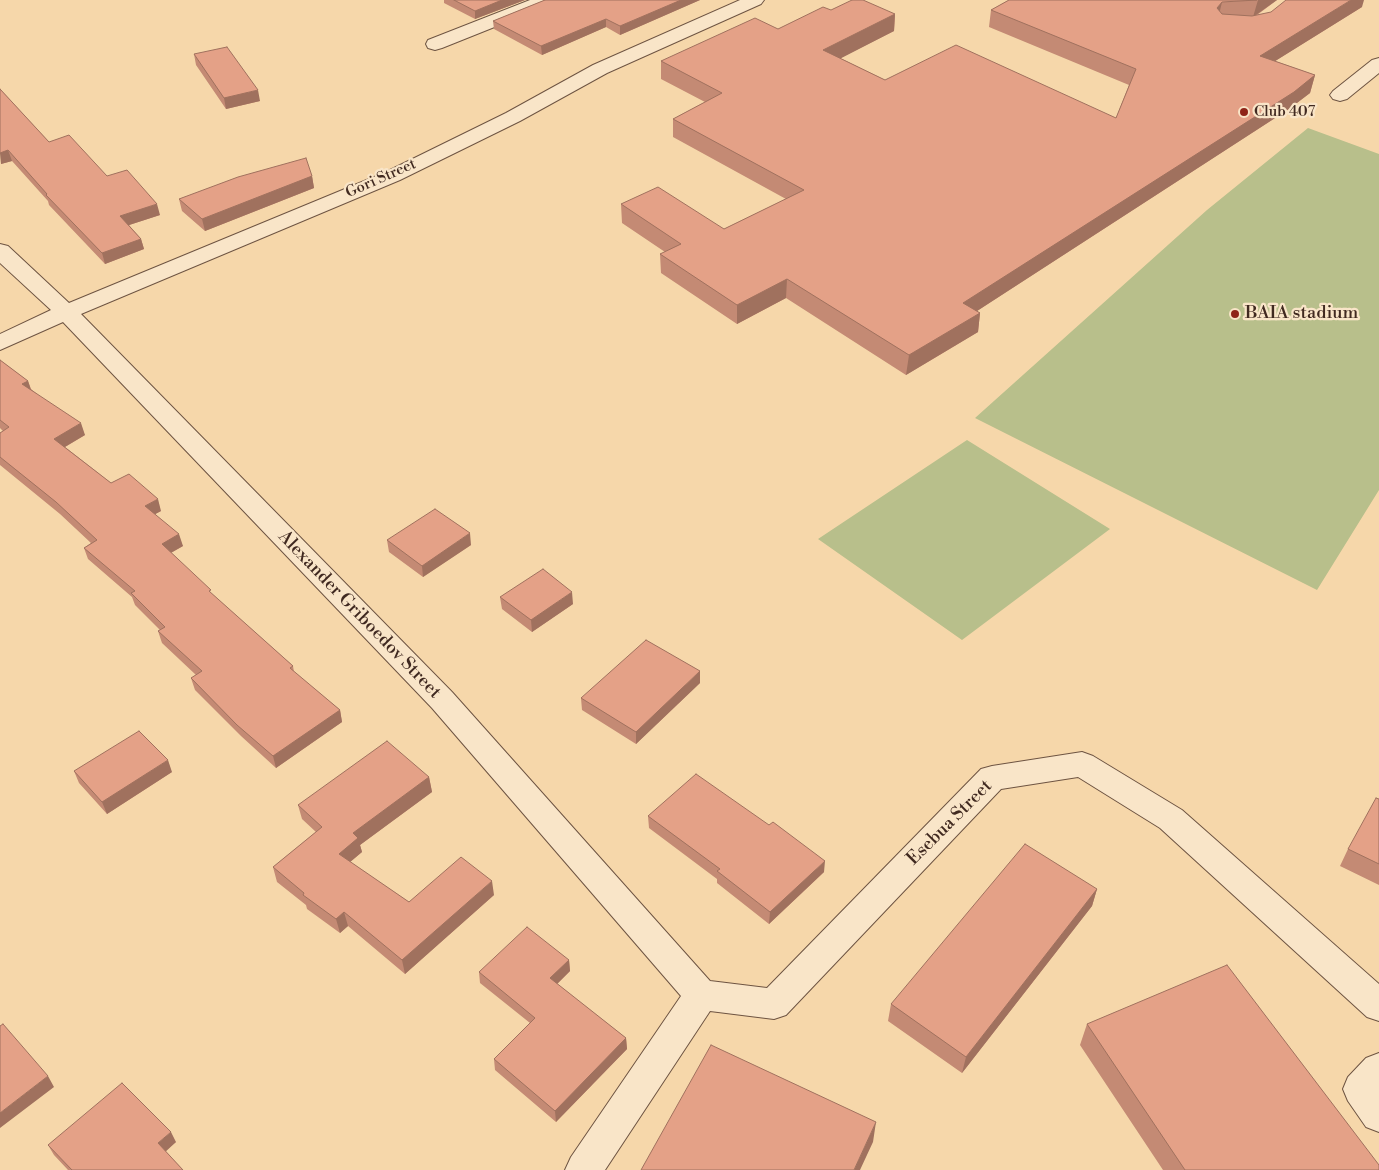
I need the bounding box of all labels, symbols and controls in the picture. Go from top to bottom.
place label: Club 407 [1254,103,1315,121]
marker: Club 407 [1238,106,1250,118]
street label: Gori Street [343,156,419,202]
place label: BAIA stadium [1245,303,1358,325]
marker: BAIA stadium [1229,308,1241,320]
street label: Alexander Griboedov Street [273,527,445,703]
street label: Esebua Street [903,776,997,870]

